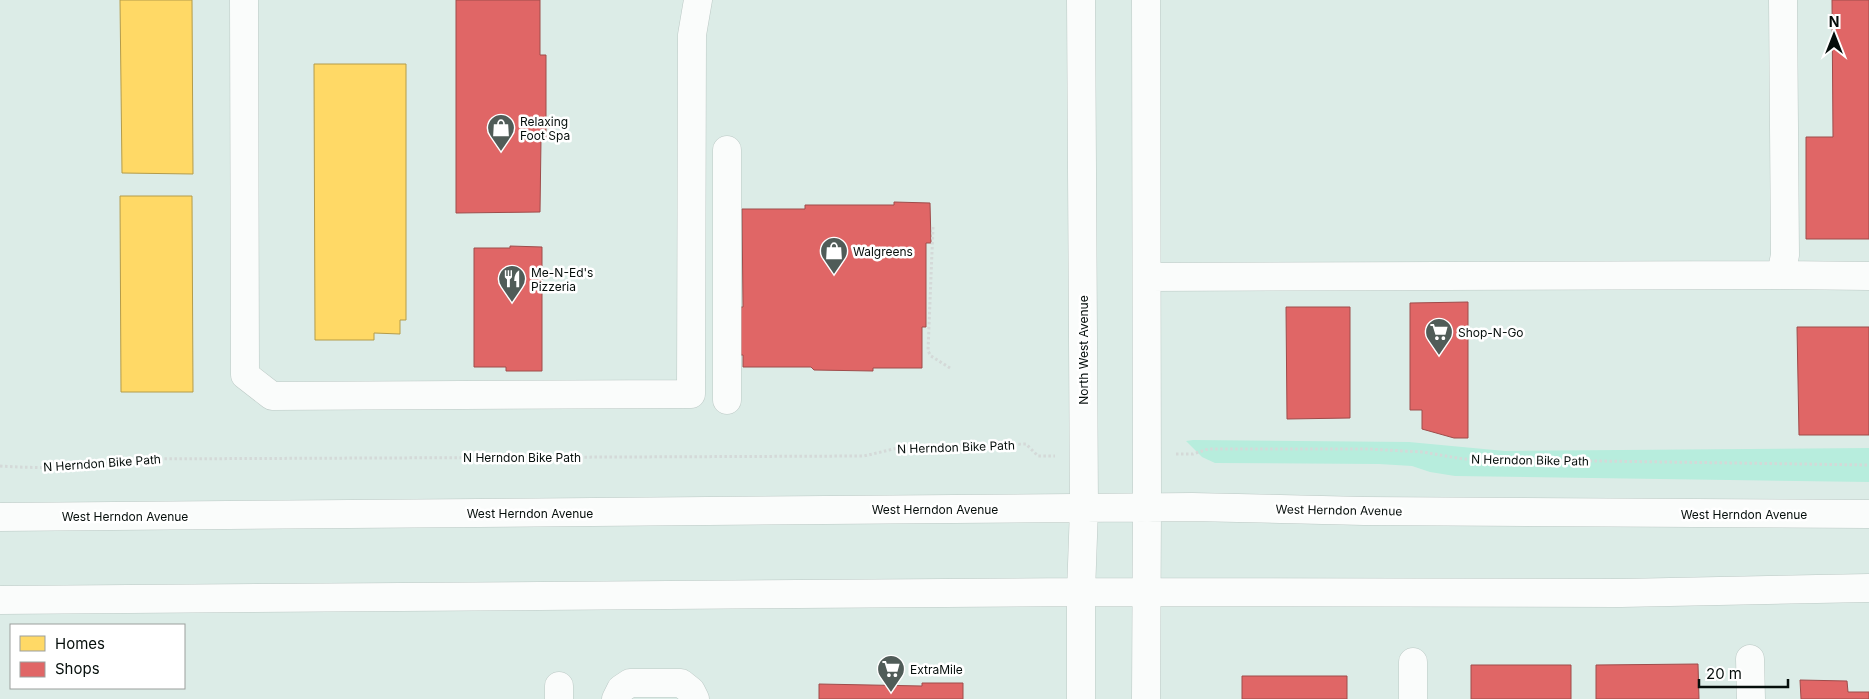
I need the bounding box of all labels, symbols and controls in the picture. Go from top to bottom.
north arrow [1809,10,1859,60]
text: N [1829,13,1839,30]
shop icon: Relaxing Foot Spa [486,113,516,152]
place label: Relaxing Foot Spa [520,114,570,143]
shop icon: Walgreens [819,236,849,275]
place label: Walgreens [853,244,913,259]
restaurant icon: Me-N-Ed's Pizzeria [497,264,527,303]
place label: Me-N-Ed's Pizzeria [531,265,593,294]
street label: North West Avenue [1076,295,1091,405]
supermarket icon: Shop-N-Go [1424,317,1454,356]
place label: Shop-N-Go [1458,325,1524,340]
street label: N Herndon Bike Path [897,437,1015,457]
street label: N Herndon Bike Path [463,450,581,465]
street label: N Herndon Bike Path [43,451,161,475]
street label: N Herndon Bike Path [1471,451,1589,469]
street label: West Herndon Avenue [1276,501,1402,519]
street label: West Herndon Avenue [872,502,998,517]
street label: West Herndon Avenue [467,506,593,521]
street label: West Herndon Avenue [1681,507,1807,522]
street label: West Herndon Avenue [62,509,188,524]
legend [10,624,185,689]
text: Homes [55,634,105,653]
supermarket icon: ExtraMile [876,654,906,693]
scale bar [1699,656,1788,688]
text: Shops [55,659,100,678]
place label: ExtraMile [910,662,963,677]
text: 20 m [1706,664,1742,683]

